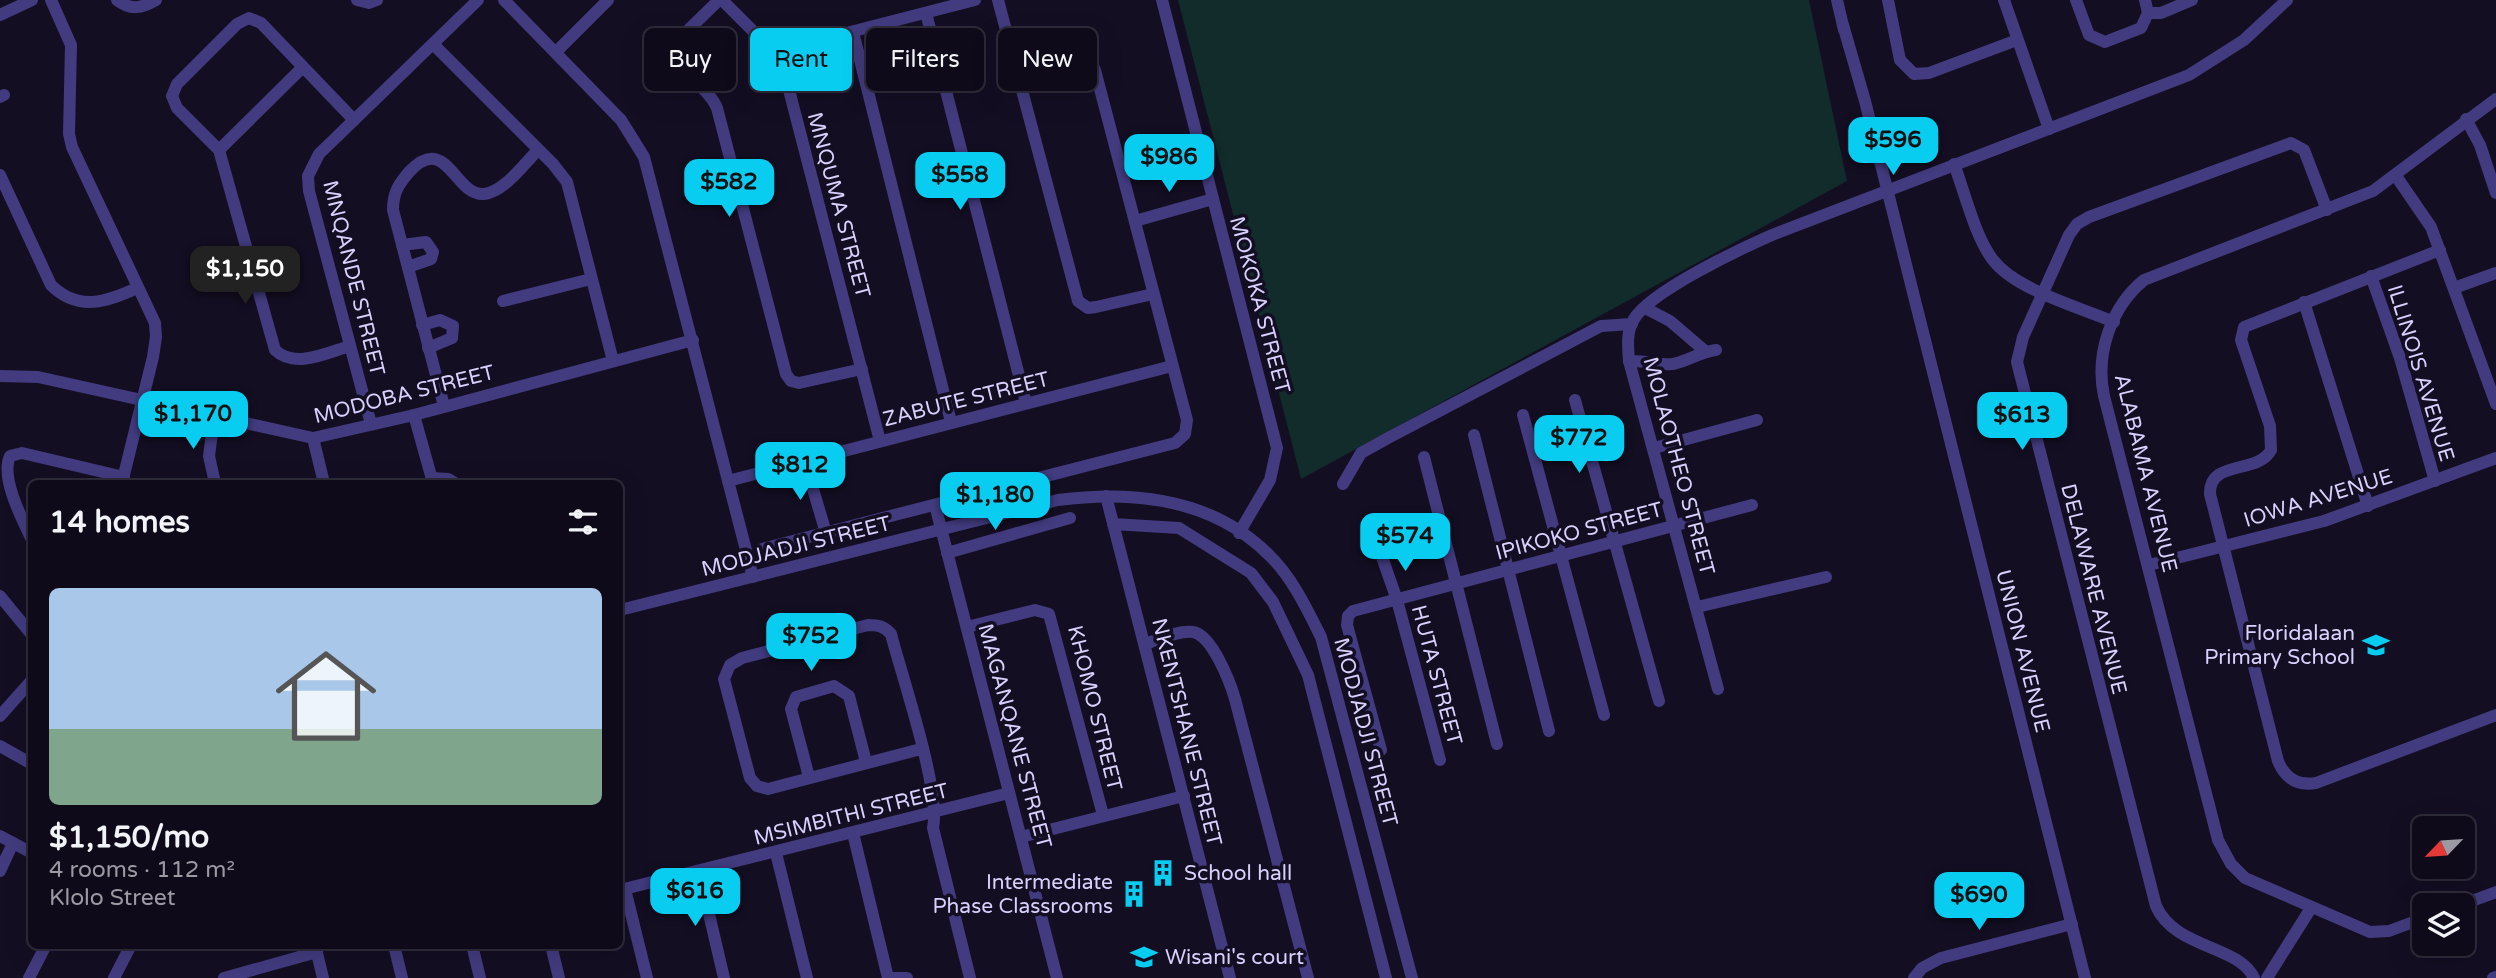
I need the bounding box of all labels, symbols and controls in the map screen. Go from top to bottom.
chip: Buy [644,28,736,91]
chip: Rent [750,28,852,91]
chip: Filters [866,28,984,91]
chip: New [998,28,1097,91]
street label: MNQUMA STREET [802,110,875,301]
pin: $596 [1852,118,1934,177]
text: $596 [1864,126,1922,154]
pin: $986 [1128,134,1210,194]
text: $986 [1140,143,1198,171]
pin: $558 [919,152,1001,212]
pin: $582 [688,160,770,219]
text: $558 [931,161,989,189]
text: $582 [700,168,758,196]
street label: MNQANDE STREET [317,178,390,379]
street label: MOKOKA STREET [1224,214,1295,397]
pin: $1,150 [188,246,302,306]
text: $1,150 [206,255,284,283]
street label: ILLINOIS AVENUE [2382,282,2459,464]
street label: MOLAOTHEO STREET [1637,354,1720,578]
street label: MODOBA STREET [311,360,497,429]
street label: ZABUTE STREET [880,367,1052,432]
street label: ALABAMA AVENUE [2109,371,2182,575]
pin: $1,170 [136,392,250,451]
pin: $613 [1981,392,2063,452]
text: $1,170 [154,400,232,428]
text: $613 [1993,401,2051,429]
pin: $772 [1538,416,1620,475]
text: $772 [1550,424,1608,452]
pin: $812 [759,442,841,502]
text: $812 [771,451,829,479]
street label: IOWA AVENUE [2241,464,2396,533]
pin: $1,180 [938,472,1052,532]
text: $1,180 [956,481,1034,509]
street label: DELAWARE AVENUE [2055,481,2132,697]
street label: IPIKOKO STREET [1493,497,1666,566]
icon: filters [564,503,602,541]
text: 14 homes [49,504,190,541]
street label: MODJADJI STREET [699,511,894,582]
pin: $574 [1364,514,1446,573]
text: $574 [1376,522,1434,550]
street label: UNION AVENUE [1990,567,2055,735]
street label: HUTA STREET [1406,602,1467,748]
pin: $752 [770,614,852,673]
street label: NKENTSHANE STREET [1146,616,1227,849]
street label: MAGANQANE STREET [972,621,1057,851]
place label: Floridalaan Primary School [2204,621,2355,670]
text: $752 [782,622,840,650]
street label: KHOMO STREET [1062,623,1127,793]
school or university icon: Floridalaan Primary School [2361,630,2391,660]
icon: home [263,633,389,759]
street label: MODJADJI STREET [1328,635,1403,829]
street label: MSIMBITHI STREET [751,778,951,851]
north arrow [2412,816,2474,878]
map controls [2412,816,2475,956]
text: $1,150/mo [49,819,209,856]
text: 4 rooms · 112 m² [49,856,235,884]
building icon: School hall [1148,858,1178,888]
place label: School hall [1184,861,1292,886]
pin: $616 [654,869,736,928]
place label: Intermediate Phase Classrooms [933,870,1113,919]
pin: $690 [1938,872,2020,932]
text: $616 [666,877,724,905]
building icon: Intermediate Phase Classrooms [1119,879,1149,909]
text: $690 [1950,881,2008,909]
text: Klolo Street [49,884,176,912]
button: layers [2412,893,2475,956]
school or university icon: Wisani's court [1129,942,1159,972]
place label: Wisani's court [1165,945,1304,970]

